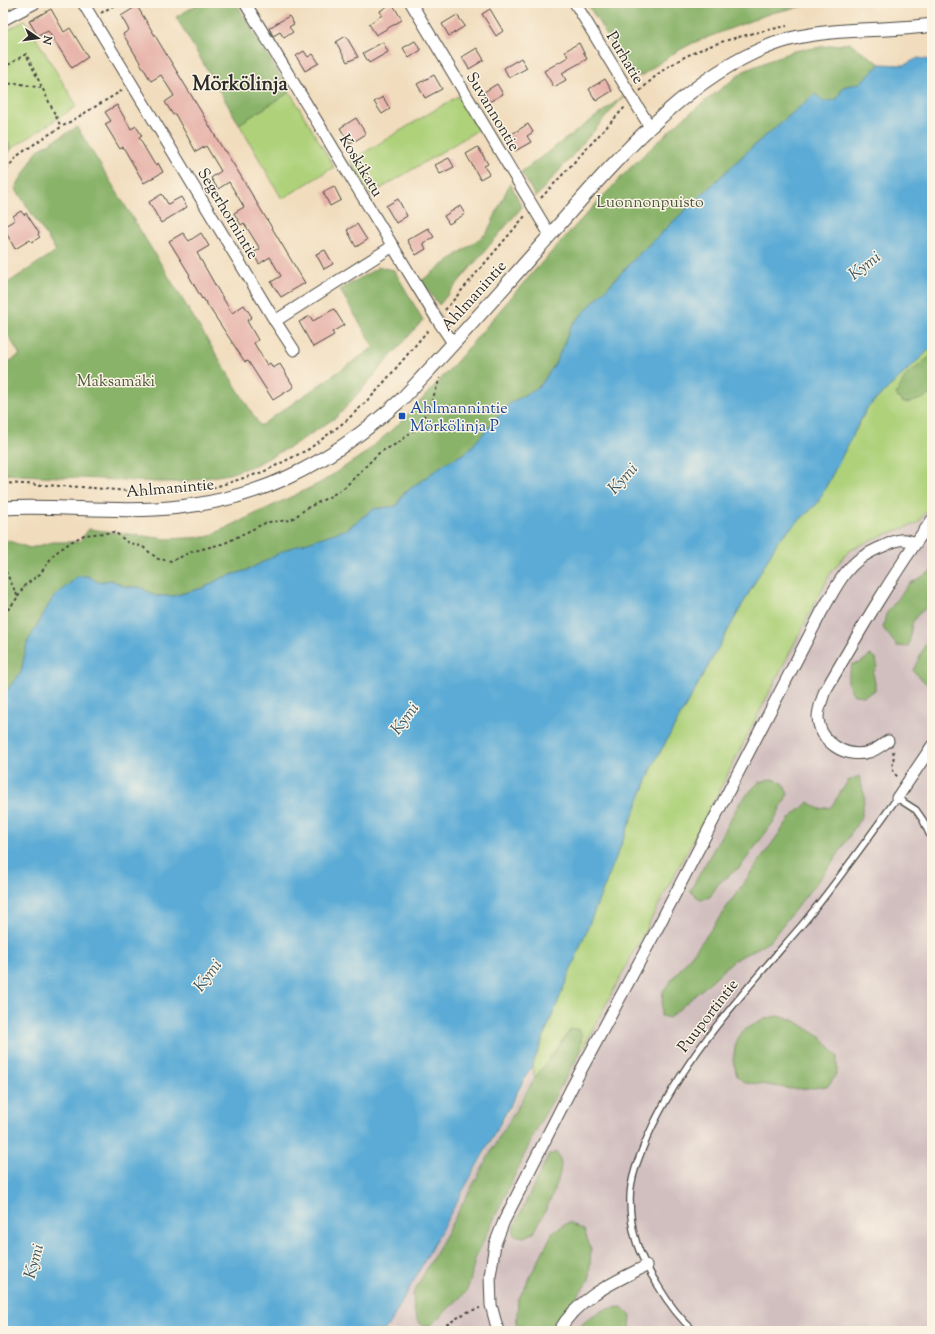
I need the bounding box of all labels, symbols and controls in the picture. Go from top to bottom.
north arrow [18,18,58,58]
street label: Purhatie [599,28,649,89]
text: N [38,33,56,46]
street label: Suvannontie [459,68,525,156]
district label: Mörkölinja [192,71,288,100]
street label: Koskikatu [332,130,388,202]
street label: Segerhornintie [191,164,263,264]
park label: Luonnonpuisto [596,192,704,215]
water label: Kymi [844,246,886,287]
street label: Ahlmanintie [437,256,513,337]
park label: Maksamäki [77,371,156,394]
place label: Ahlmannintie Mörkölinja P [410,398,508,439]
marker: Ahlmannintie Mörkölinja P [397,411,407,421]
water label: Kymi [603,458,644,500]
street label: Ahlmanintie [125,474,215,505]
water label: Kymi [385,698,426,740]
water label: Kymi [188,955,229,997]
street label: Puuportintie [673,975,745,1058]
water label: Kymi [19,1241,51,1282]

